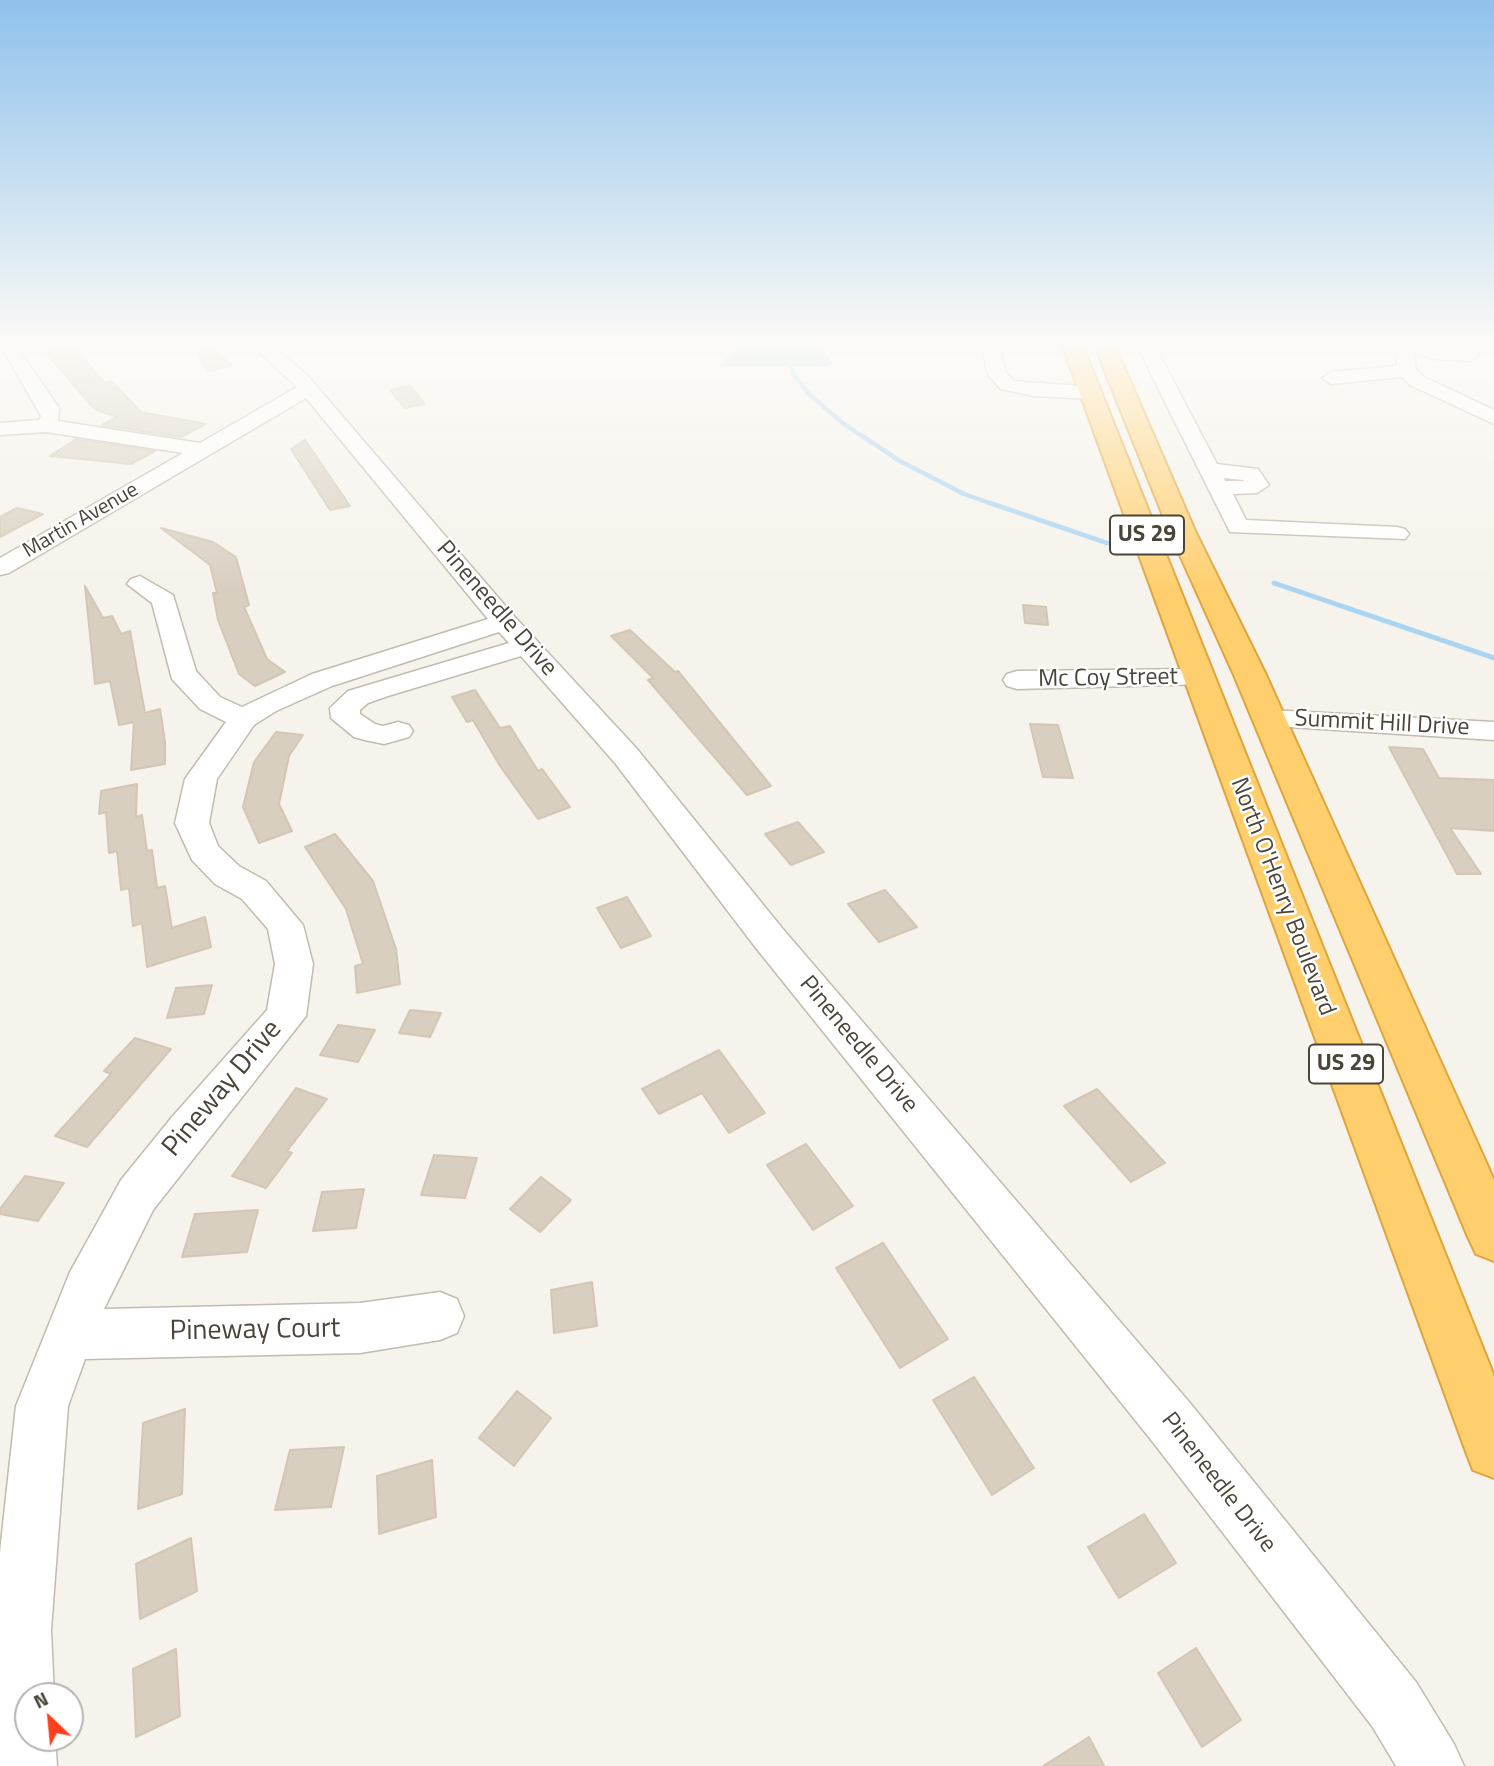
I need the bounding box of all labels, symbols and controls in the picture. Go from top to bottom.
street label: Martin Avenue [19,478,143,564]
road number: US 29 [1110,516,1184,554]
street label: Pineneedle Drive [429,535,563,683]
street label: Mc Coy Street [1038,663,1178,695]
street label: Summit Hill Drive [1294,705,1470,743]
street label: North O'Henry Boulevard [1223,774,1341,1020]
street label: Pineneedle Drive [792,971,924,1119]
street label: Pineway Drive [156,1014,290,1164]
road number: US 29 [1309,1044,1383,1084]
street label: Pineway Court [169,1313,341,1349]
street label: Pineneedle Drive [1154,1407,1282,1559]
north arrow [14,1682,84,1752]
text: N [28,1684,53,1715]

